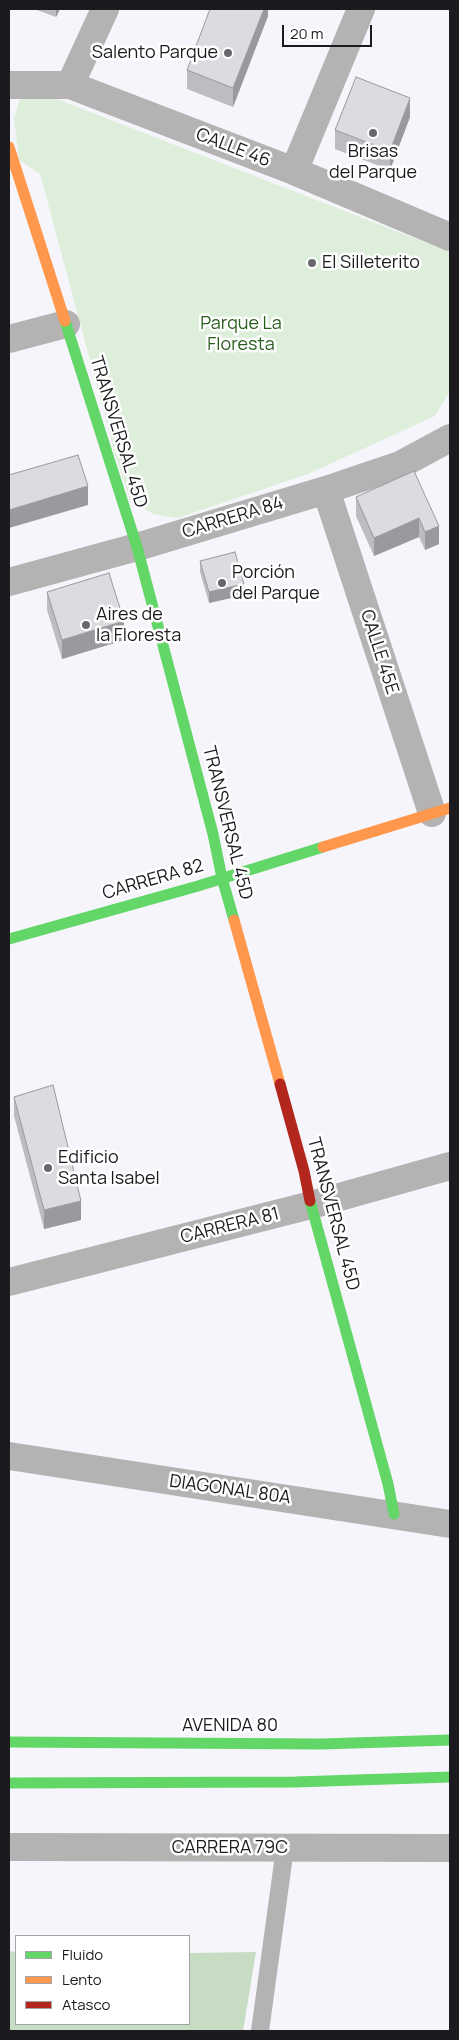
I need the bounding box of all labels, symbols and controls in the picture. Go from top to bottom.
scale bar [284,15,374,47]
text: 20 m [290,23,323,44]
place label: Salento Parque [92,42,218,64]
marker: Salento Parque [222,47,234,59]
street label: CALLE 46 [193,124,273,172]
marker: Brisas del Parque [367,127,379,139]
place label: Brisas del Parque [329,141,417,183]
place label: El Silleterito [322,252,420,274]
marker: El Silleterito [306,257,318,269]
park label: Parque La Floresta [200,313,282,356]
street label: TRANSVERSAL 45D [85,354,151,510]
street label: CARRERA 84 [180,492,286,544]
place label: Porción del Parque [232,562,320,604]
marker: Porción del Parque [216,577,228,589]
place label: Aires de la Floresta [96,604,181,646]
street label: CALLE 45E [355,607,403,697]
marker: Aires de la Floresta [80,619,92,631]
street label: TRANSVERSAL 45D [197,744,257,902]
street label: CARRERA 82 [100,855,206,905]
street label: TRANSVERSAL 45D [302,1135,364,1293]
place label: Edificio Santa Isabel [58,1147,160,1190]
marker: Edificio Santa Isabel [42,1162,54,1174]
street label: CARRERA 81 [179,1203,281,1249]
street label: DIAGONAL 80A [168,1471,292,1509]
street label: AVENIDA 80 [182,1715,278,1737]
street label: CARRERA 79C [172,1837,288,1859]
legend [15,1935,190,2025]
text: Fluido [62,1944,103,1965]
text: Lento [62,1969,102,1990]
text: Atasco [62,1994,110,2015]

